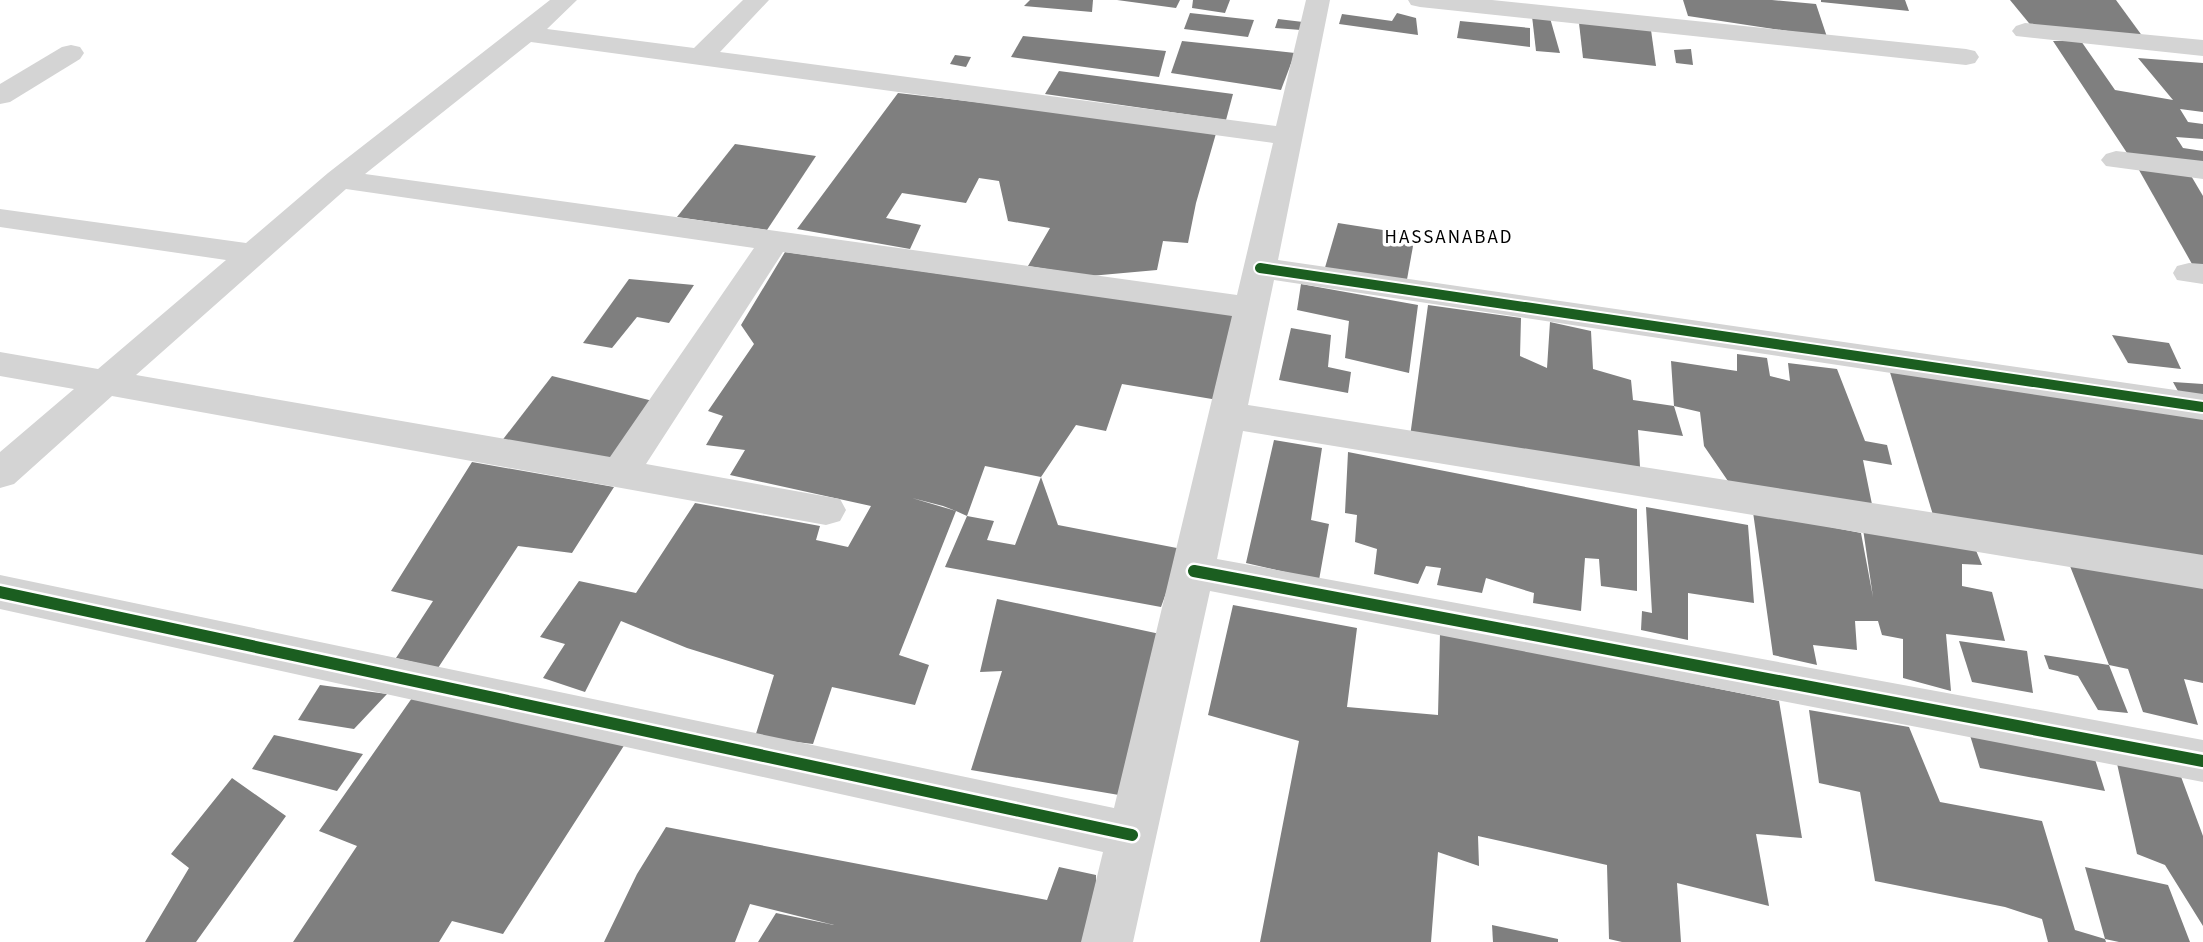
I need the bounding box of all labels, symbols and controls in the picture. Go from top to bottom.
district label: HASSANABAD [1385,224,1513,251]

